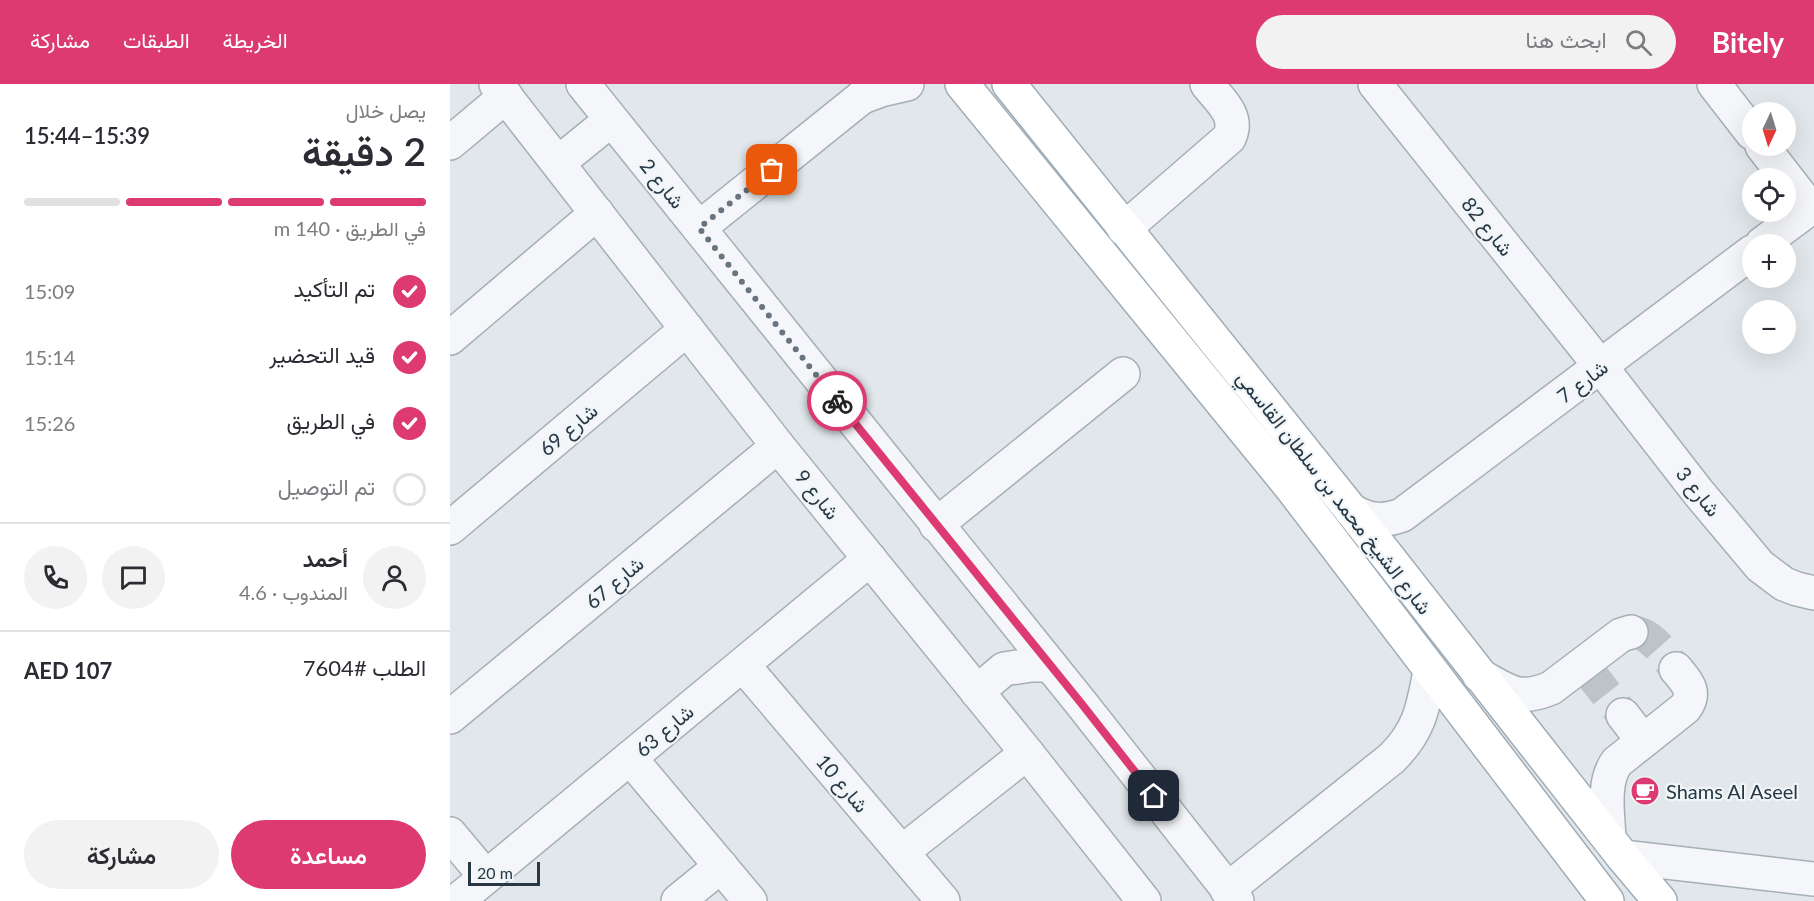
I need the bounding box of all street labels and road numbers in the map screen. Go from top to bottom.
street label: شارع 2 [633,153,690,215]
street label: شارع 82 [1455,192,1519,262]
street label: شارع 7 [1552,354,1614,410]
street label: شارع الشيخ محمد بن سلطان القاسمي [1228,365,1438,622]
street label: شارع 69 [534,398,604,463]
street label: شارع 3 [1669,461,1726,523]
street label: شارع 9 [788,464,845,526]
street label: شارع 67 [580,551,650,616]
street label: شارع 63 [630,699,700,764]
street label: شارع 10 [809,749,874,819]

